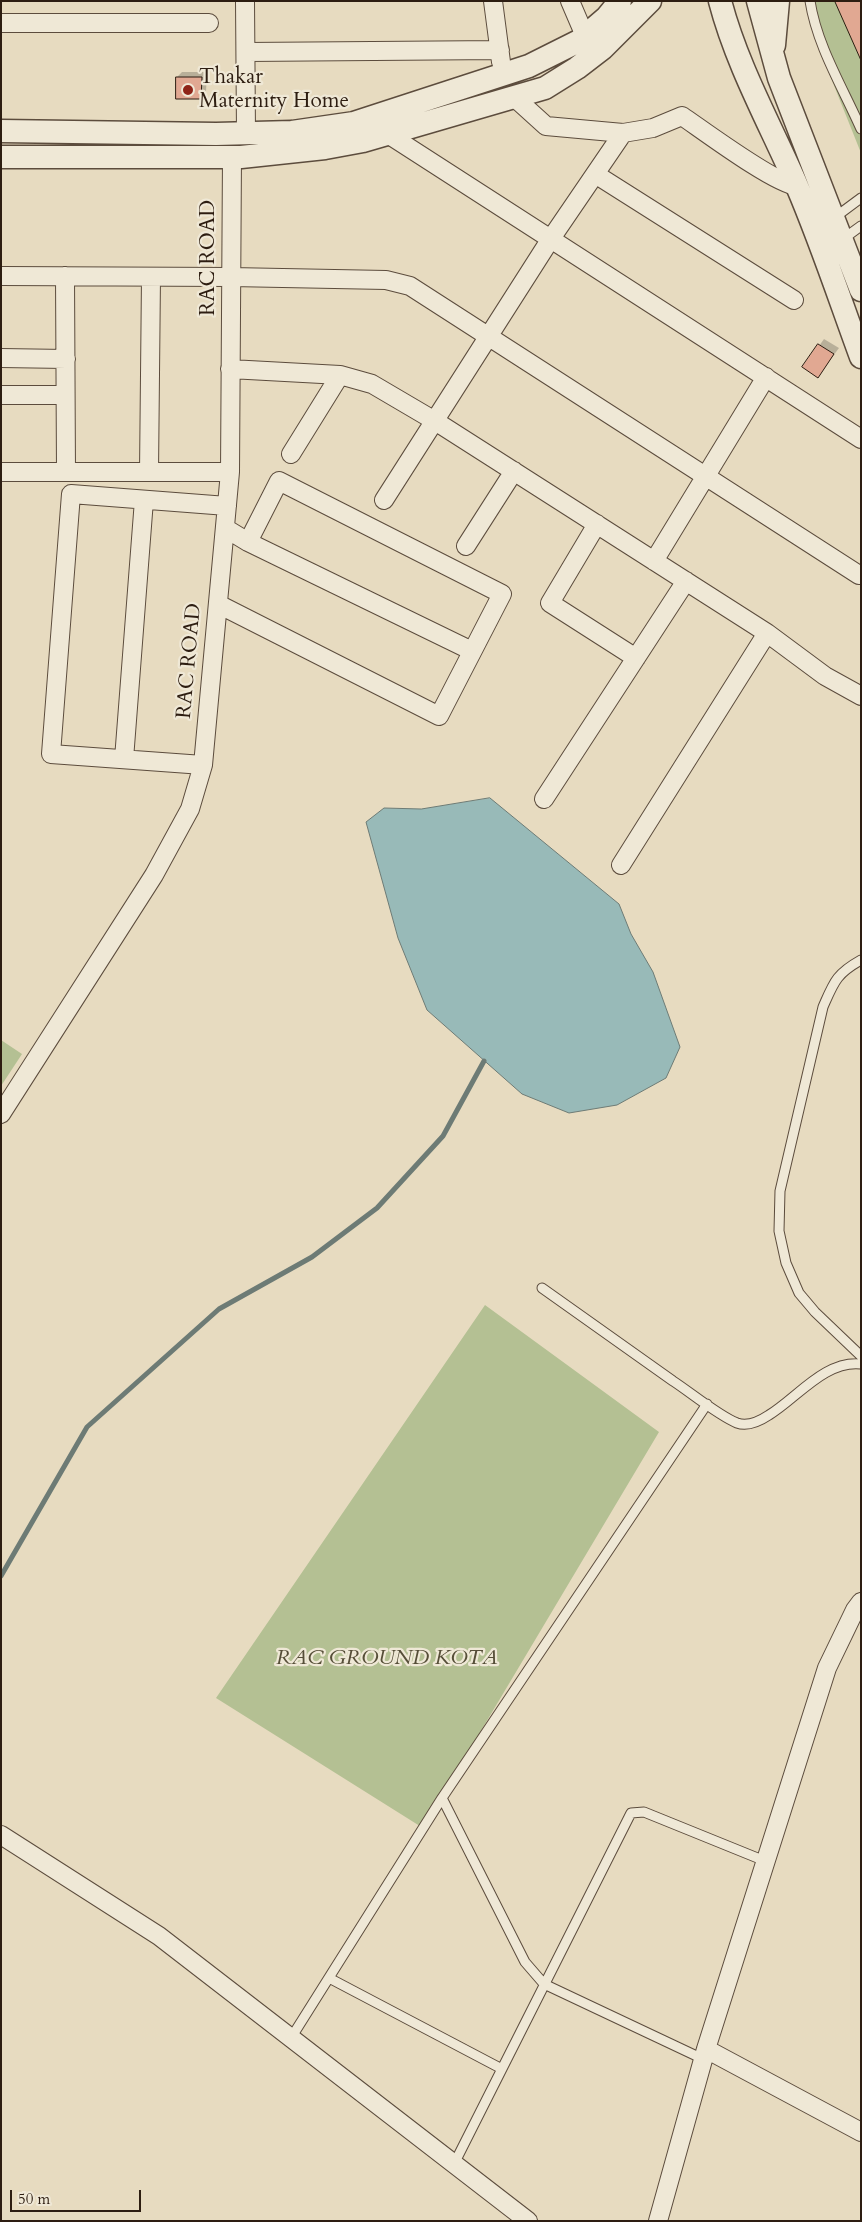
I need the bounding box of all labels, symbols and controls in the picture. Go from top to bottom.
place label: Thakar Maternity Home [199,65,349,115]
marker: Thakar Maternity Home [181,83,195,97]
street label: RAC ROAD [196,200,222,316]
street label: RAC ROAD [172,602,208,720]
park label: RAC GROUND KOTA [276,1646,498,1672]
scale bar [12,2180,144,2212]
text: 50 m [18,2189,50,2209]

